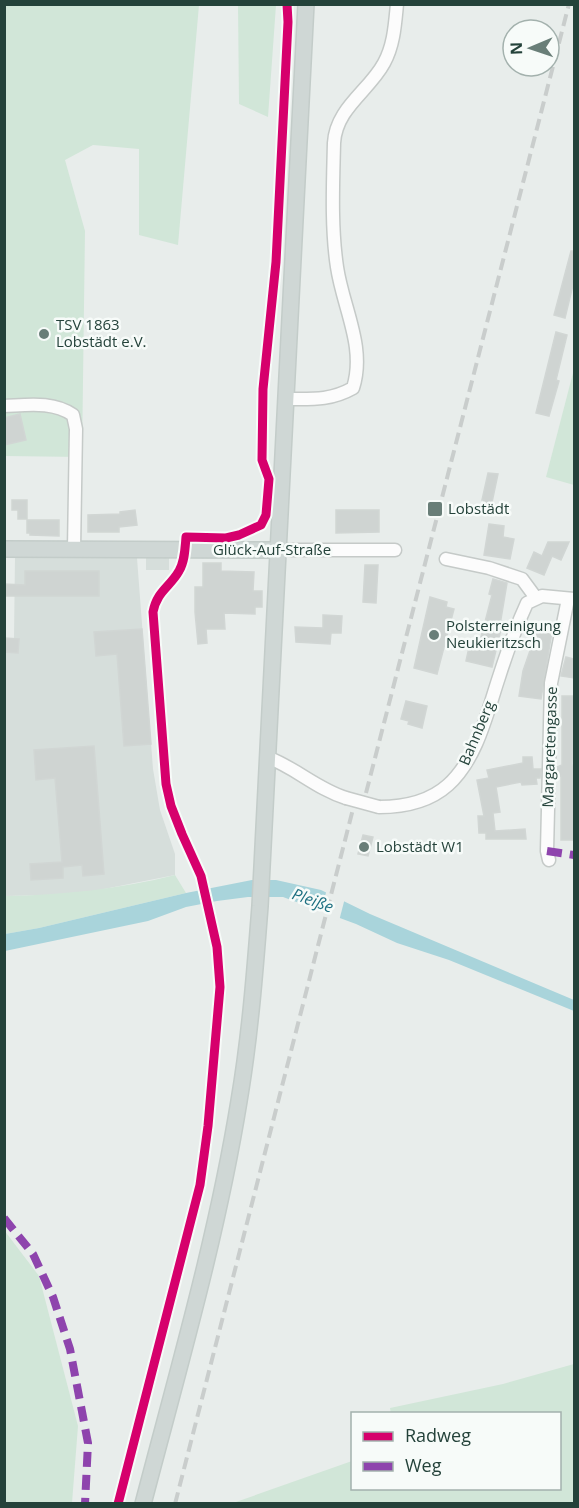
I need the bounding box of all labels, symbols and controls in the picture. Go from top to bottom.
north arrow [501,18,561,78]
text: N [505,42,527,55]
place label: TSV 1863 Lobstädt e.V. [56,314,147,351]
marker: TSV 1863 Lobstädt e.V. [37,327,51,341]
place label: Lobstädt [448,498,509,518]
marker: Lobstädt [426,500,444,518]
street label: Glück-Auf-Straße [213,539,331,559]
place label: Polsterreinigung Neukieritzsch [446,615,561,652]
marker: Polsterreinigung Neukieritzsch [427,628,441,642]
street label: Margaretengasse [537,686,561,808]
street label: Bahnberg [454,697,499,768]
place label: Lobstädt W1 [376,836,464,856]
marker: Lobstädt W1 [357,840,371,854]
water label: Pleiße [289,882,337,918]
legend [351,1412,561,1490]
text: Radweg [405,1423,471,1447]
text: Weg [405,1453,442,1477]

